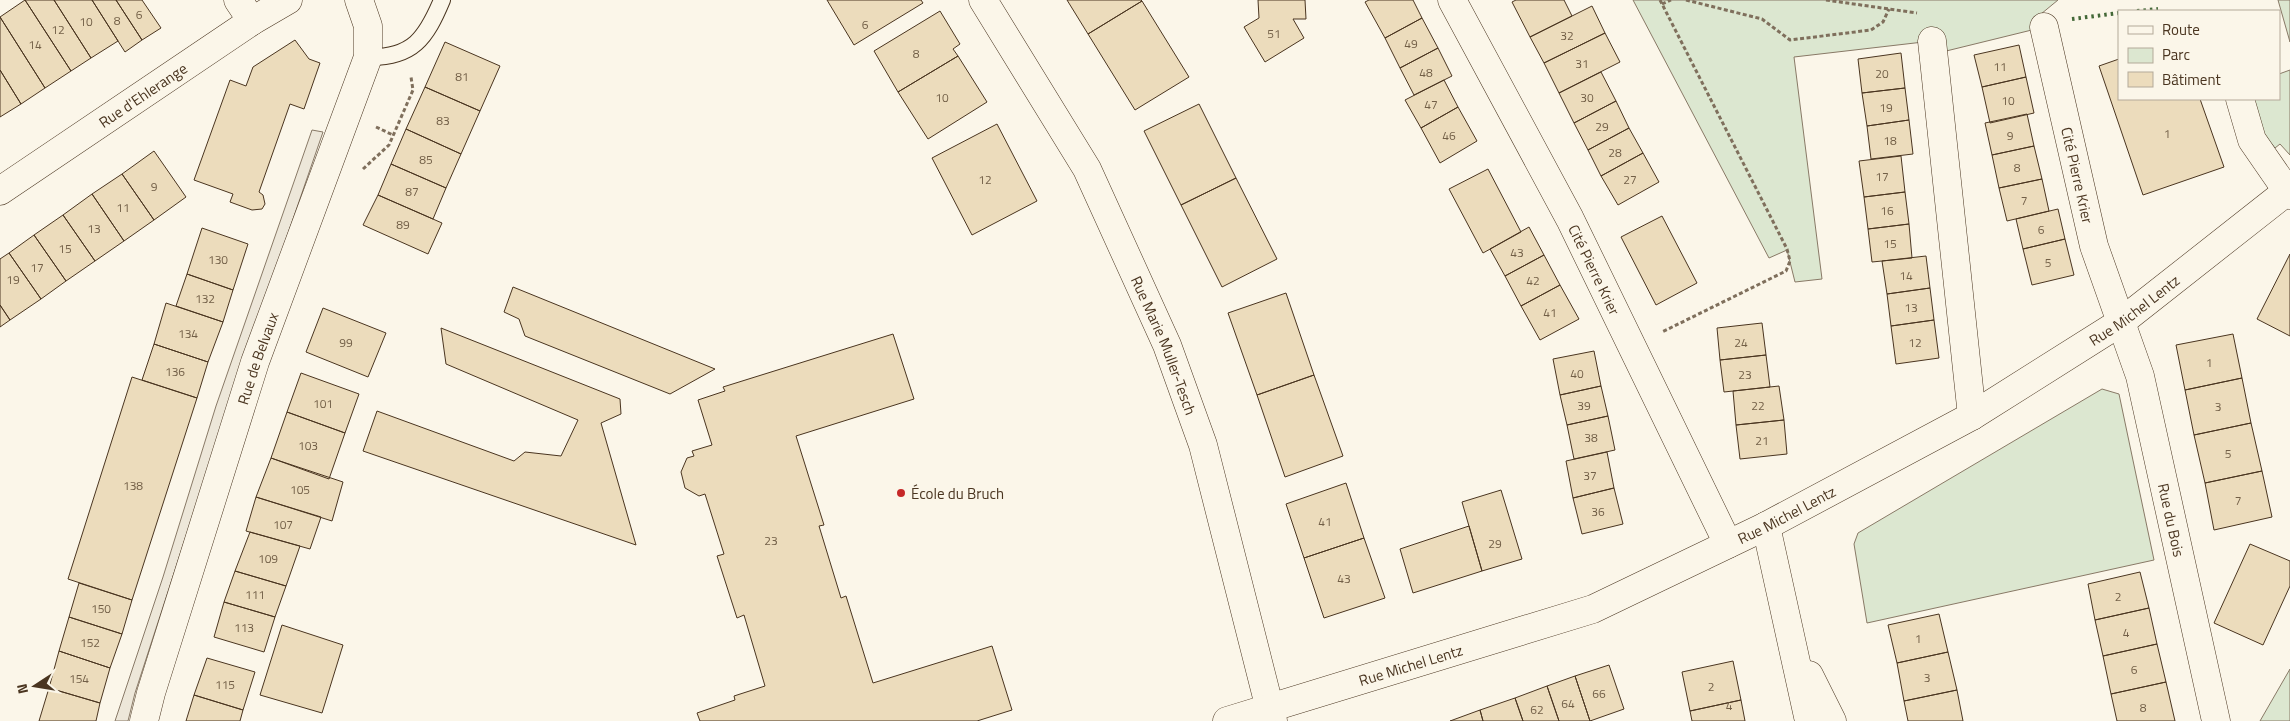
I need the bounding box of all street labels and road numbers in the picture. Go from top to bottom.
street label: Rue d'Ehlerange [94,57,192,133]
street label: Cité Pierre Krier [2056,125,2100,226]
street label: Cité Pierre Krier [1563,220,1626,319]
street label: Rue Michel Lentz [2084,269,2184,351]
street label: Rue Marie Muller-Tesch [1125,272,1203,418]
street label: Rue de Belvaux [231,309,284,408]
street label: Rue Michel Lentz [1734,479,1840,550]
street label: Rue du Bois [2152,481,2191,559]
street label: Rue Michel Lentz [1356,638,1466,692]

